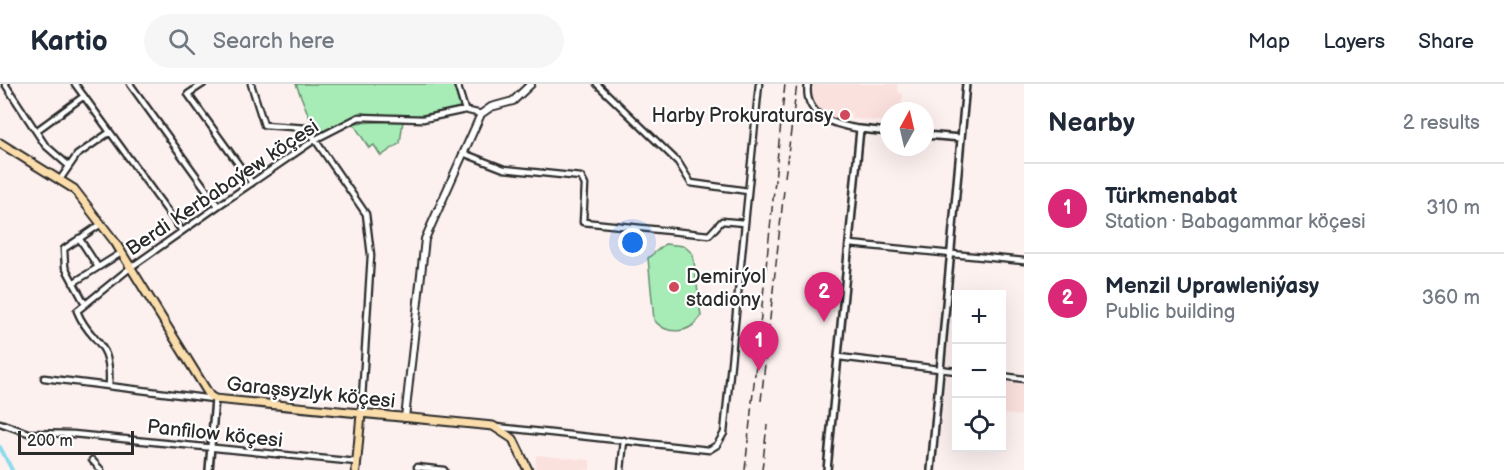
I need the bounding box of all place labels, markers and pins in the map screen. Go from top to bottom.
place label: Harby Prokuraturasy [652,104,833,128]
marker: Harby Prokuraturasy [838,108,852,122]
place label: Demirýol stadiony [686,265,766,312]
pin: 2 [804,272,844,322]
marker: Demirýol stadiony [667,280,681,294]
pin: 1 [740,322,778,371]

